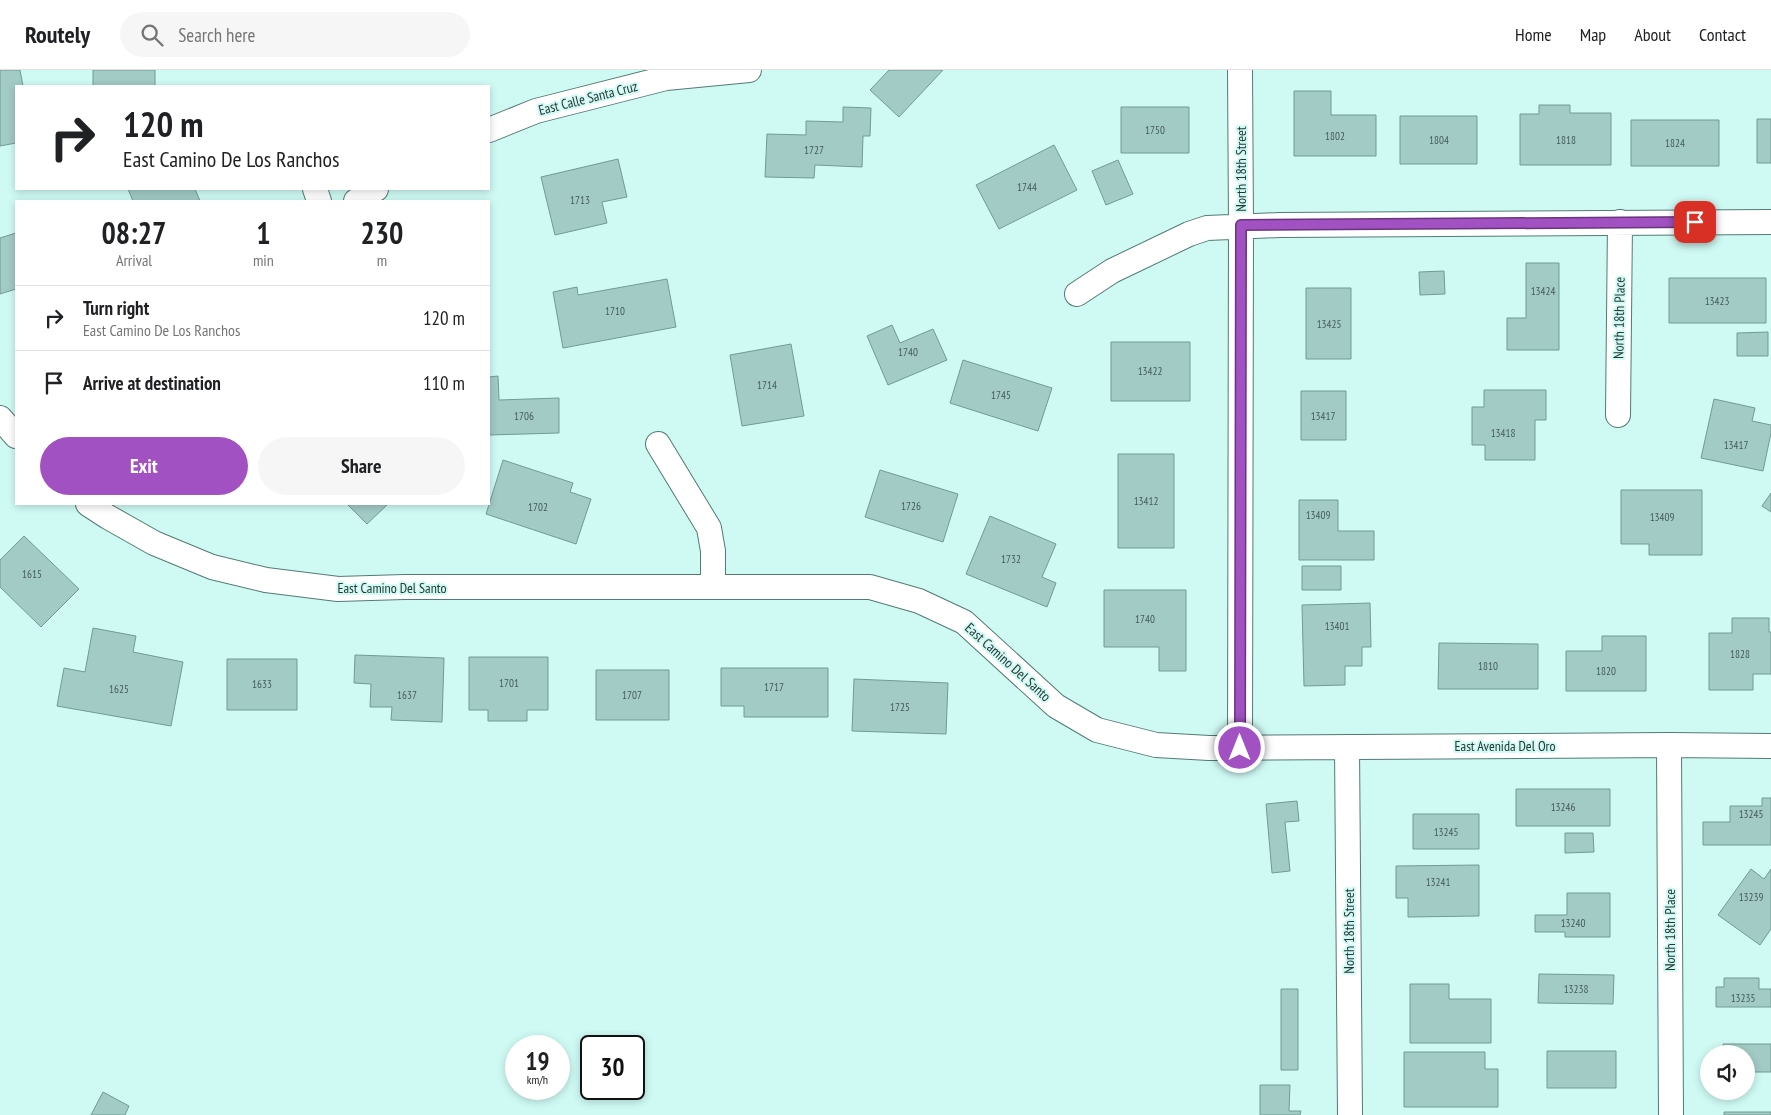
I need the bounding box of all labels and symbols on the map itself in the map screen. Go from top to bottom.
street label: East Calle Santa Cruz [537,77,639,119]
house number: 1750 [1145,123,1165,137]
street label: North 18th Street [1232,126,1250,212]
house number: 1802 [1325,129,1345,143]
house number: 1804 [1429,133,1449,147]
house number: 1818 [1556,133,1576,147]
house number: 1824 [1665,136,1685,150]
house number: 1727 [804,143,824,157]
house number: 1744 [1017,180,1037,194]
house number: 1713 [570,193,590,207]
pin [1674,201,1716,243]
street label: North 18th Place [1609,277,1629,359]
house number: 13424 [1531,284,1555,298]
house number: 13423 [1705,294,1729,308]
house number: 1710 [605,304,625,318]
house number: 13425 [1317,317,1341,331]
house number: 1740 [898,345,918,359]
house number: 13422 [1138,364,1162,378]
house number: 1714 [757,378,777,392]
house number: 1745 [991,388,1011,402]
house number: 1706 [514,409,534,423]
house number: 13417 [1311,409,1335,423]
house number: 13418 [1491,426,1515,440]
house number: 13417 [1724,438,1748,452]
house number: 13412 [1134,494,1158,508]
house number: 1726 [901,499,921,513]
house number: 1702 [528,500,548,514]
house number: 13409 [1306,508,1330,522]
house number: 13409 [1650,510,1674,524]
house number: 1732 [1001,552,1021,566]
house number: 1615 [22,567,42,581]
street label: East Camino Del Santo [337,579,447,597]
house number: 1740 [1135,612,1155,626]
street label: East Camino Del Santo [961,619,1055,705]
house number: 13401 [1325,619,1349,633]
house number: 1828 [1730,647,1750,661]
house number: 1810 [1478,659,1498,673]
house number: 1820 [1596,664,1616,678]
house number: 1701 [499,676,519,690]
house number: 1633 [252,677,272,691]
house number: 1717 [764,680,784,694]
house number: 1625 [109,682,129,696]
house number: 1637 [397,688,417,702]
house number: 1707 [622,688,642,702]
house number: 1725 [890,700,910,714]
position arrow [1213,721,1265,773]
street label: East Avenida Del Oro [1455,737,1555,755]
house number: 13246 [1551,800,1575,814]
house number: 13245 [1739,807,1763,821]
house number: 13245 [1434,825,1458,839]
house number: 13241 [1426,875,1450,889]
street label: North 18th Street [1340,888,1358,974]
street label: North 18th Place [1661,889,1679,971]
house number: 13239 [1739,890,1763,904]
house number: 13240 [1561,916,1585,930]
house number: 13238 [1564,982,1588,996]
house number: 13235 [1731,991,1755,1005]
speed limit sign: 30 [580,1035,645,1100]

